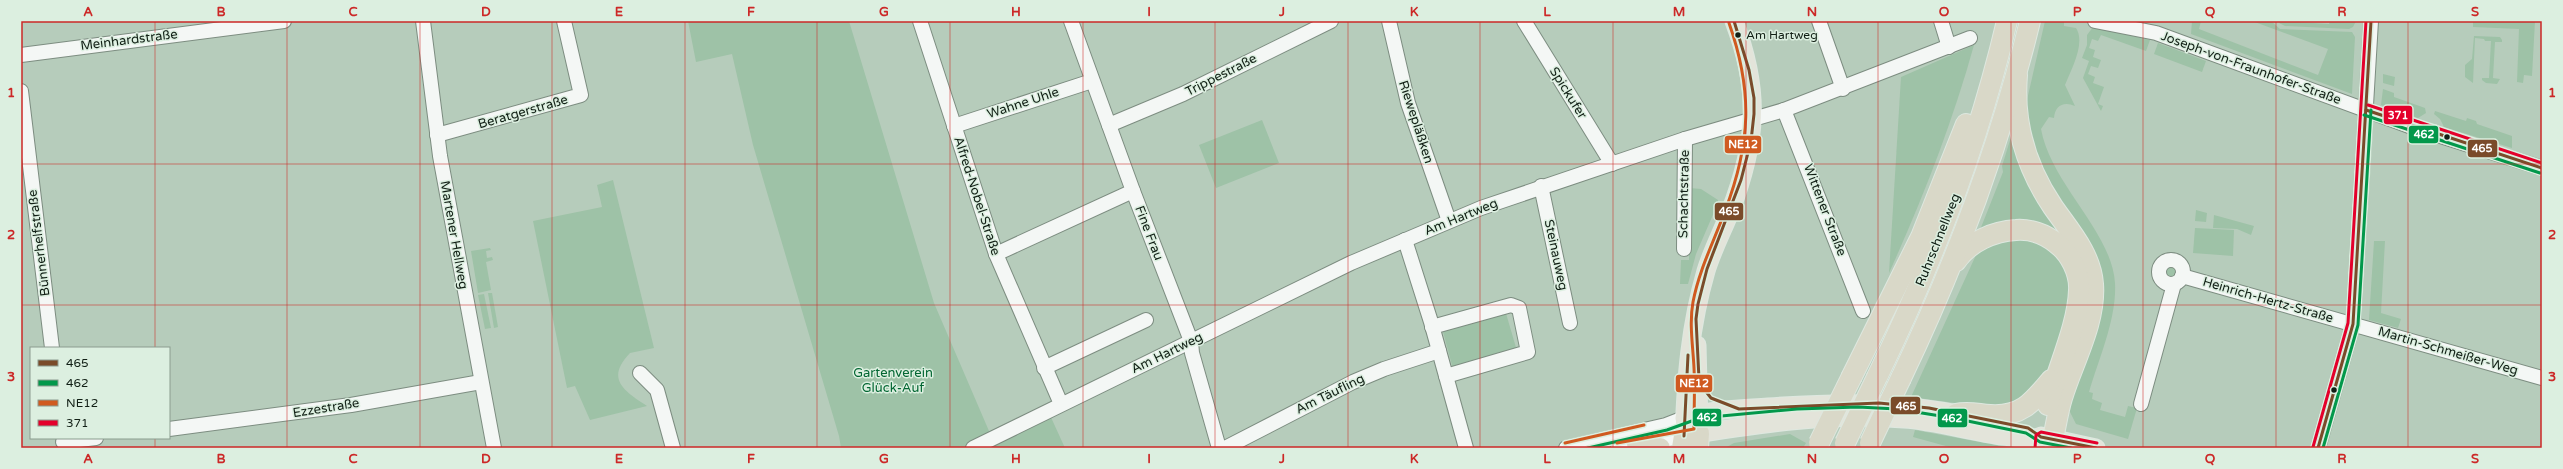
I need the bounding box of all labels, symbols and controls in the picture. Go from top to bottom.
text: A [83,4,93,20]
text: B [216,4,226,20]
text: C [348,4,358,20]
text: D [481,4,491,20]
text: E [615,4,623,20]
text: F [747,4,755,20]
text: G [879,4,889,20]
text: H [1011,4,1021,20]
text: I [1147,4,1151,20]
text: J [1278,4,1285,20]
text: K [1410,4,1419,20]
text: L [1543,4,1551,20]
text: M [1673,4,1685,20]
text: N [1807,4,1817,20]
text: O [1939,4,1950,20]
text: P [2073,4,2082,20]
text: Q [2205,4,2216,20]
text: R [2337,4,2347,20]
text: S [2471,4,2479,20]
street label: Meinhardstraße [79,26,179,54]
place label: Am Hartweg [1746,28,1818,42]
street label: Joseph-von-Fraunhofer-Straße [2159,28,2343,108]
marker: Am Hartweg [1733,30,1743,40]
street label: Trippestraße [1183,50,1259,100]
street label: Spickufer [1546,64,1590,122]
street label: Riewepläßken [1395,79,1437,165]
street label: Wahne Uhle [985,84,1061,122]
text: 1 [7,85,15,101]
text: 1 [2548,85,2556,101]
street label: Beratgerstraße [476,92,570,132]
line badge: 371 [2383,105,2413,125]
text: 371 [2388,109,2408,122]
line badge: 462 [2408,125,2439,144]
text: 462 [2414,128,2434,141]
unlabelled marker [2442,132,2452,142]
street label: Alfred-Nobel-Straße [950,134,1004,258]
line badge: NE12 [1724,135,1762,154]
text: NE12 [1728,138,1758,151]
line badge: 465 [2467,139,2498,158]
text: 465 [2472,142,2492,155]
street label: Schachtstraße [1675,150,1693,238]
street label: Wittener Straße [1800,162,1850,258]
street label: Martener Hellweg [437,179,471,291]
street label: Bünnerhelfstraße [25,189,53,297]
street label: Ruhrschnellweg [1912,191,1964,289]
street label: Am Hartweg [1422,195,1500,239]
line badge: 465 [1714,202,1744,221]
street label: Fine Frau [1131,203,1167,263]
text: 465 [1719,205,1739,218]
street label: Steinauweg [1541,218,1571,292]
text: 2 [7,227,15,243]
text: 2 [2548,227,2556,243]
street label: Heinrich-Hertz-Straße [2201,274,2335,326]
street label: Martin-Schmeißer-Weg [2376,323,2520,379]
street label: Am Hartweg [1129,329,1205,377]
legend [30,347,170,439]
text: 465 [66,356,89,370]
park label: Gartenverein Glück-Auf [853,365,933,396]
text: 3 [7,369,15,385]
text: 3 [2548,369,2556,385]
street label: Am Täufling [1293,370,1367,418]
line badge: NE12 [1675,374,1713,393]
text: 462 [66,376,89,390]
text: NE12 [1679,377,1709,390]
unlabelled marker [2329,385,2339,395]
street label: Ezzestraße [292,395,360,421]
text: NE12 [66,396,98,410]
line badge: 465 [1890,396,1921,415]
text: 465 [1896,400,1916,413]
line badge: 462 [1692,408,1722,427]
line badge: 462 [1937,408,1968,428]
text: 462 [1697,411,1717,424]
text: 462 [1942,412,1962,425]
text: 371 [66,416,89,430]
text: A [83,451,93,467]
text: B [216,451,226,467]
text: C [348,451,358,467]
text: D [481,451,491,467]
text: E [615,451,623,467]
text: F [747,451,755,467]
text: G [879,451,889,467]
text: H [1011,451,1021,467]
text: I [1147,451,1151,467]
text: J [1278,451,1285,467]
text: K [1410,451,1419,467]
text: L [1543,451,1551,467]
text: M [1673,451,1685,467]
text: N [1807,451,1817,467]
text: O [1939,451,1950,467]
text: P [2073,451,2082,467]
text: Q [2205,451,2216,467]
text: R [2337,451,2347,467]
text: S [2471,451,2479,467]

